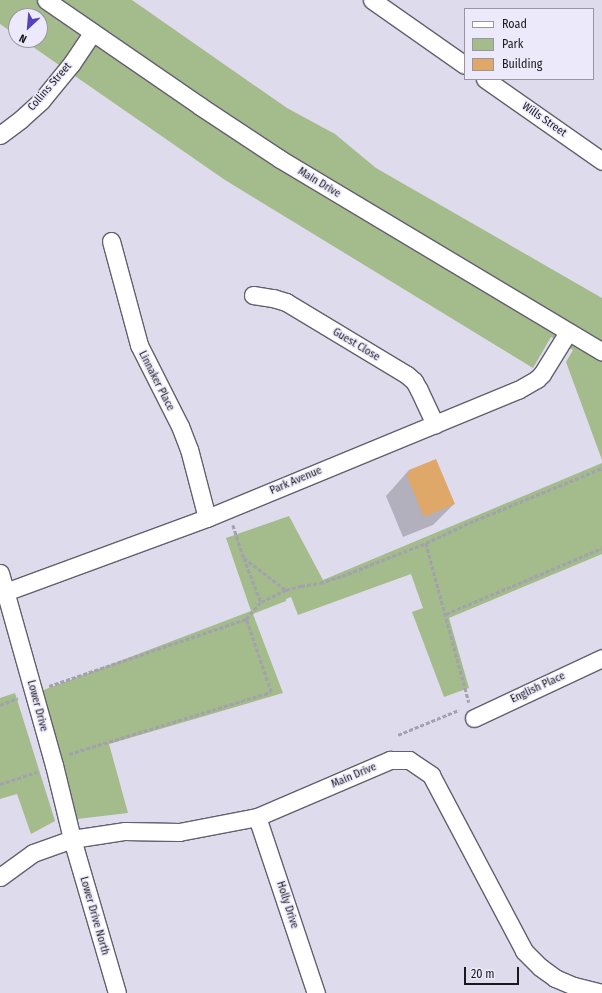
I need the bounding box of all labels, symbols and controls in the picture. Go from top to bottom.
north arrow [8,8,48,48]
legend [464,8,594,80]
text: Road [502,17,527,31]
text: N [17,31,29,46]
text: Park [502,37,523,51]
text: Building [502,57,542,71]
street label: Collins Street [25,60,75,114]
street label: Wills Street [519,100,569,140]
street label: Main Drive [295,165,343,201]
street label: Guest Close [330,326,382,364]
street label: Linnaker Place [135,349,177,413]
street label: Park Avenue [268,464,324,498]
street label: English Place [509,670,567,706]
street label: Lower Drive [24,679,50,733]
street label: Main Drive [329,761,379,791]
street label: Lower Drive North [76,875,112,957]
street label: Holly Drive [273,880,301,930]
scale bar [466,959,521,985]
text: 20 m [471,967,495,981]

